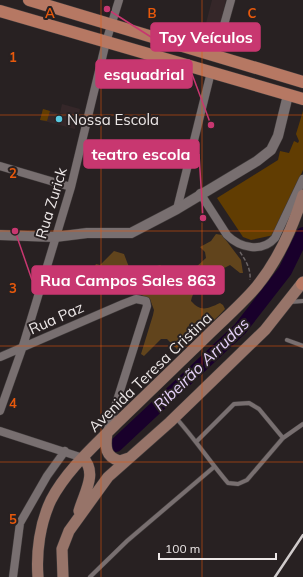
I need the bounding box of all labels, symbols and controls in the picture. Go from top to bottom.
text: A [45,5,55,21]
text: B [148,5,157,21]
text: C [248,5,257,21]
callout: Toy Veículos [151,23,260,51]
text: Toy Veículos [159,27,253,47]
text: 1 [9,49,17,65]
callout: esquadrial [96,60,192,88]
text: esquadrial [104,64,184,84]
place label: Nossa Escola [67,110,159,129]
marker: Nossa Escola [54,114,64,124]
callout: teatro escola [84,140,199,168]
text: teatro escola [91,144,191,164]
text: 2 [9,165,17,181]
street label: Rua Zurick [31,165,71,241]
callout: Rua Campos Sales 863 [32,266,224,294]
text: Rua Campos Sales 863 [40,270,216,290]
text: 3 [9,280,17,296]
street label: Rua Paz [26,297,87,339]
street label: Avenida Teresa Cristina [84,308,216,436]
water label: Ribeirão Arrudas [149,313,253,415]
text: 4 [9,395,17,411]
text: 5 [9,511,17,527]
scale bar [159,535,276,561]
text: 100 m [165,541,200,556]

